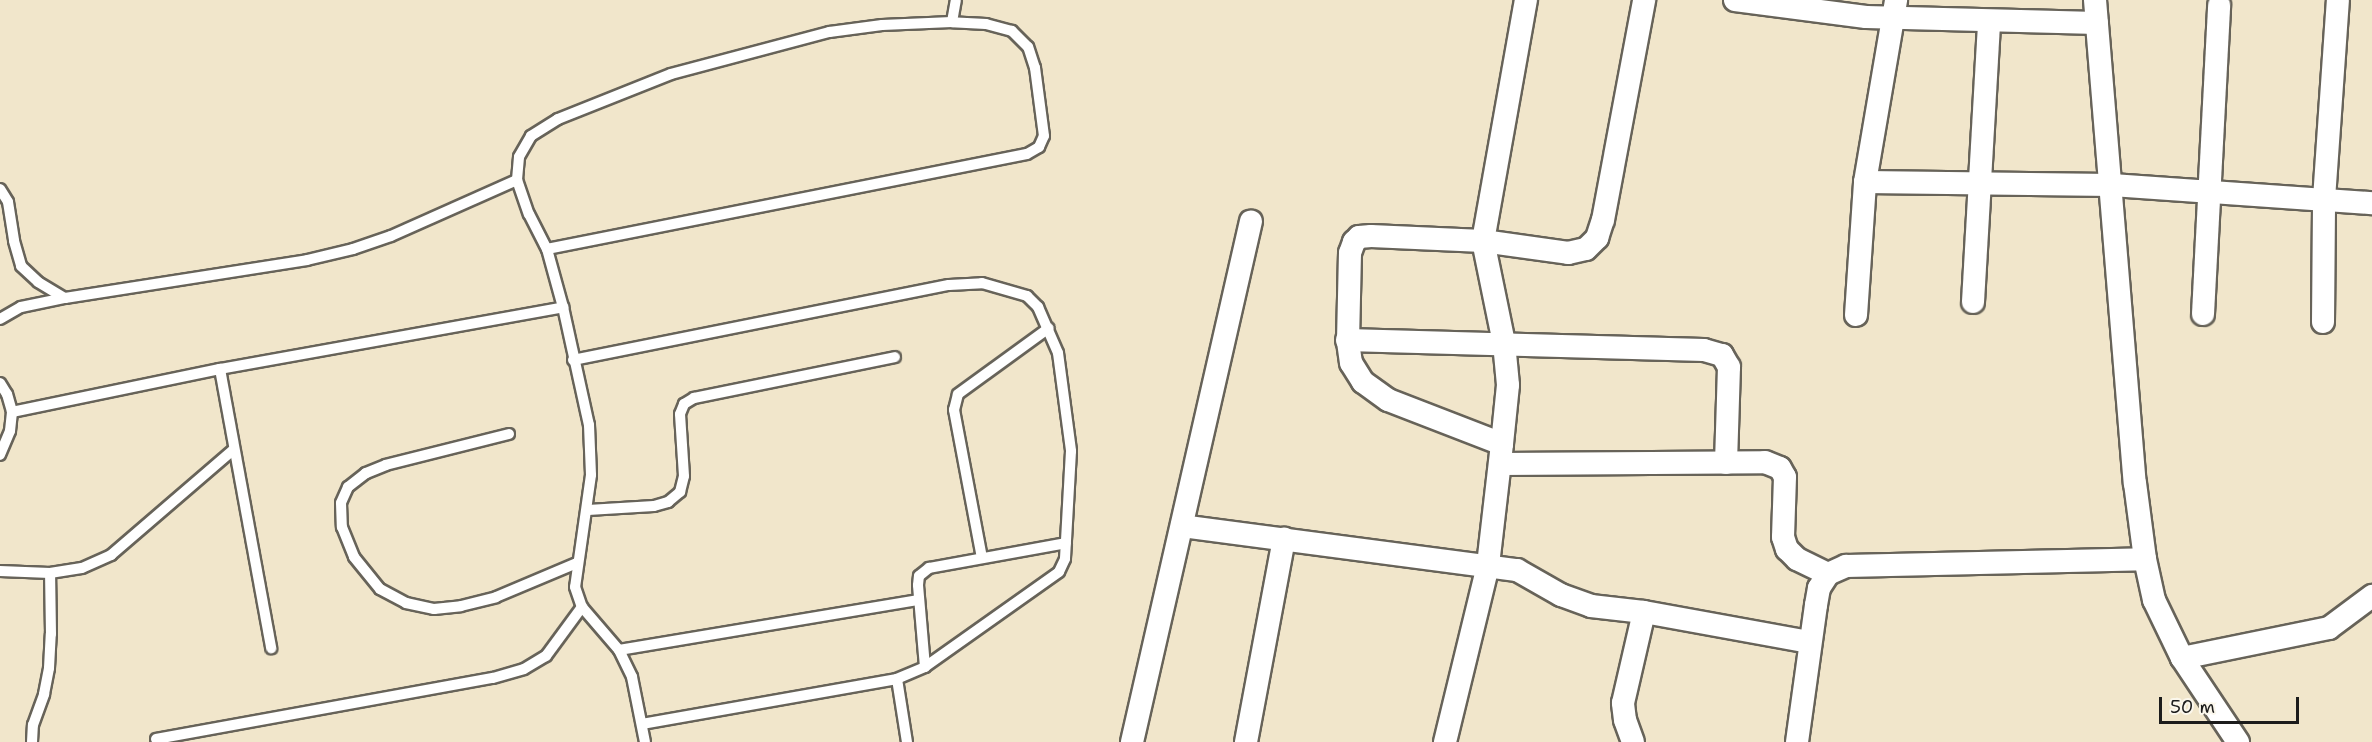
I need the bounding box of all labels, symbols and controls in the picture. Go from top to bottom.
scale bar [2162,685,2302,723]
text: 50 m [2170,695,2215,719]

